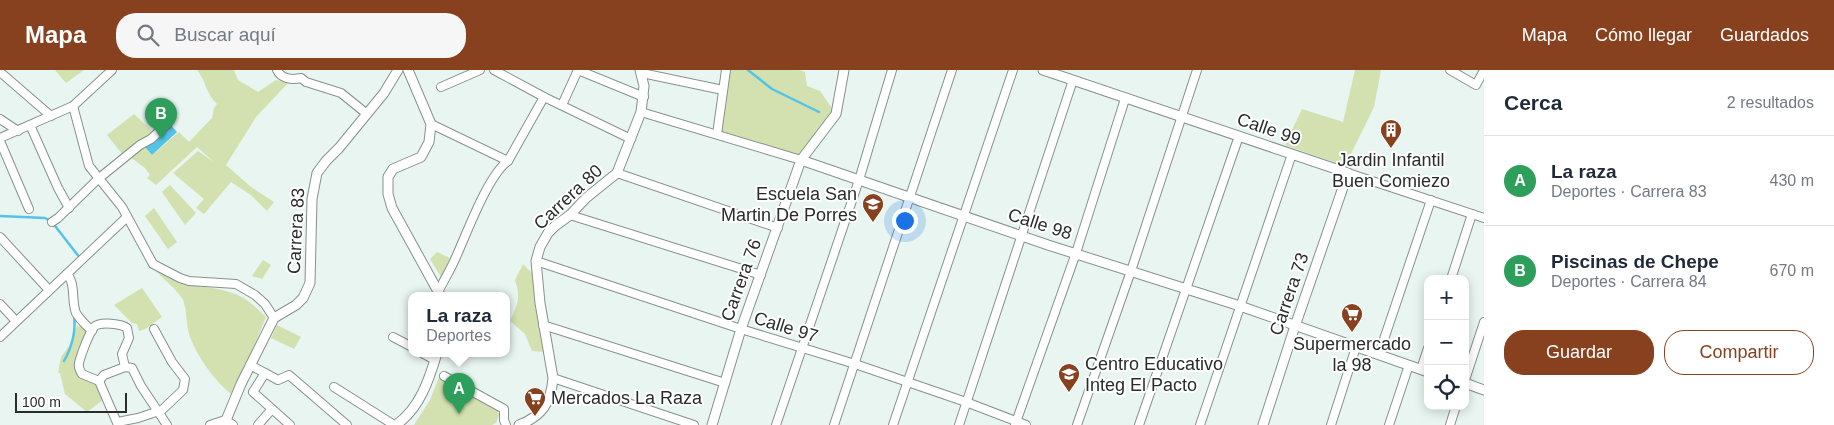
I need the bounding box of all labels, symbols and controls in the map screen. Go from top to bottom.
search box [116,13,466,58]
text: Mapa [25,21,86,48]
icon: search [134,21,162,49]
text: Buscar aquí [174,24,276,45]
text: Mapa [1522,25,1567,45]
text: Cómo llegar [1595,25,1692,45]
text: Guardados [1720,25,1809,45]
text: Cerca [1504,91,1562,114]
text: 2 resultados [1727,94,1814,111]
pin: B [145,98,177,139]
street label: Calle 99 [1235,109,1303,149]
building icon: Jardin Infantil Buen Comiezo [1379,118,1403,149]
place label: Jardin Infantil Buen Comiezo [1332,150,1450,191]
street label: Carrera 80 [530,160,606,234]
text: La raza [1551,161,1616,182]
text: A [1514,172,1526,189]
text: 430 m [1770,172,1814,189]
text: Deportes · Carrera 83 [1551,183,1707,200]
place label: Escuela San Martin De Porres [721,184,857,225]
street label: Carrera 83 [284,188,308,274]
school or university icon: Escuela San Martin De Porres [861,192,885,223]
street label: Calle 98 [1006,204,1074,244]
your location [892,208,918,234]
street label: Carrera 76 [717,236,765,324]
street label: Carrera 73 [1266,250,1312,338]
text: Piscinas de Chepe [1551,251,1719,272]
text: B [1514,262,1526,279]
text: 670 m [1770,262,1814,279]
text: Deportes · Carrera 84 [1551,273,1707,290]
map controls [1424,275,1469,410]
button: + [1424,275,1469,320]
popup [408,292,510,357]
supermarket icon: Supermercado la 98 [1340,302,1364,333]
text: La raza [426,305,492,326]
street label: Calle 97 [751,308,821,346]
button: − [1424,320,1469,365]
text: Deportes [426,327,491,344]
button: Guardar [1504,330,1654,375]
button: Compartir [1664,330,1814,375]
place label: Supermercado la 98 [1293,334,1411,375]
place label: Centro Educativo Integ El Pacto [1085,354,1223,395]
school or university icon: Centro Educativo Integ El Pacto [1057,362,1081,393]
button: locate [1424,365,1469,410]
pin: A [443,373,475,414]
supermarket icon: Mercados La Raza [523,386,547,417]
place label: Mercados La Raza [551,388,703,408]
scale bar [15,390,128,413]
text: 100 m [22,394,61,410]

